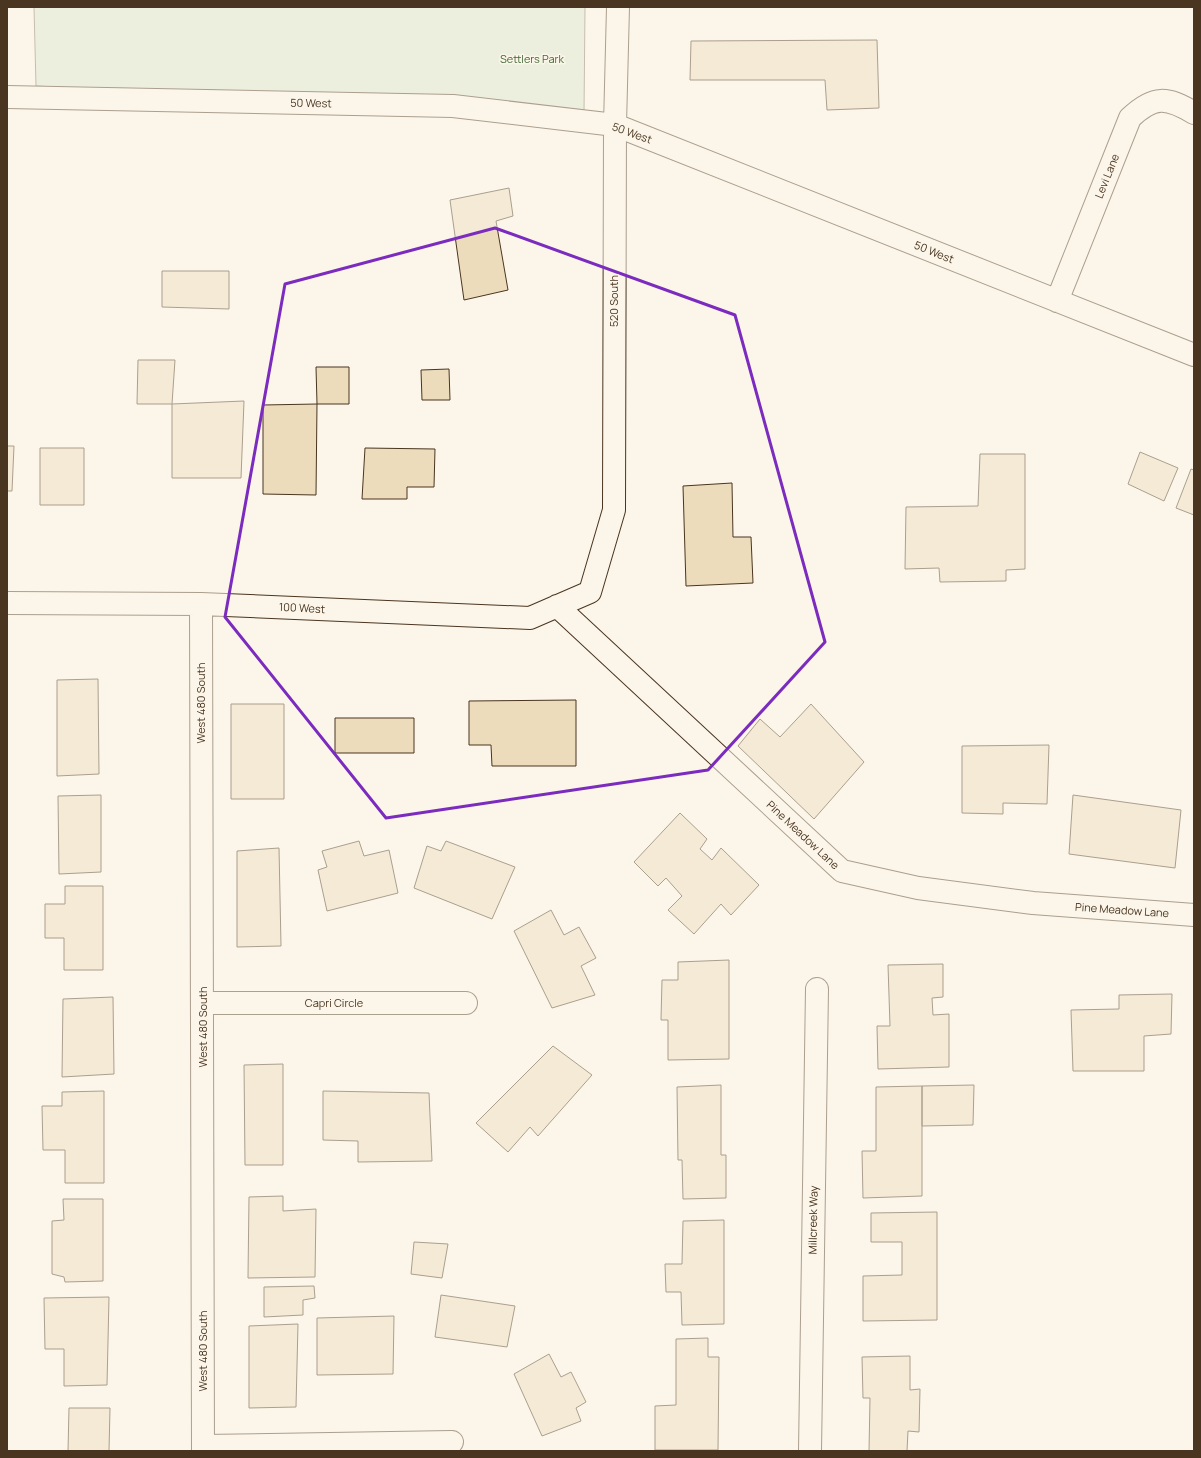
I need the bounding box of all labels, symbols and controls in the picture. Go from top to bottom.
park label: Settlers Park [500,51,565,66]
street label: 50 West [290,95,332,110]
street label: 50 West [610,118,654,147]
street label: Levi Lane [1091,151,1122,200]
street label: 50 West [912,237,956,266]
street label: 520 South [606,275,621,327]
street label: 100 West [279,599,325,616]
street label: West 480 South [193,663,208,743]
street label: Pine Meadow Lane [764,797,843,873]
street label: Pine Meadow Lane [1075,899,1170,920]
street label: West 480 South [195,987,210,1067]
street label: Capri Circle [305,995,364,1010]
street label: Millcreek Way [804,1185,821,1255]
street label: West 480 South [195,1311,210,1391]

